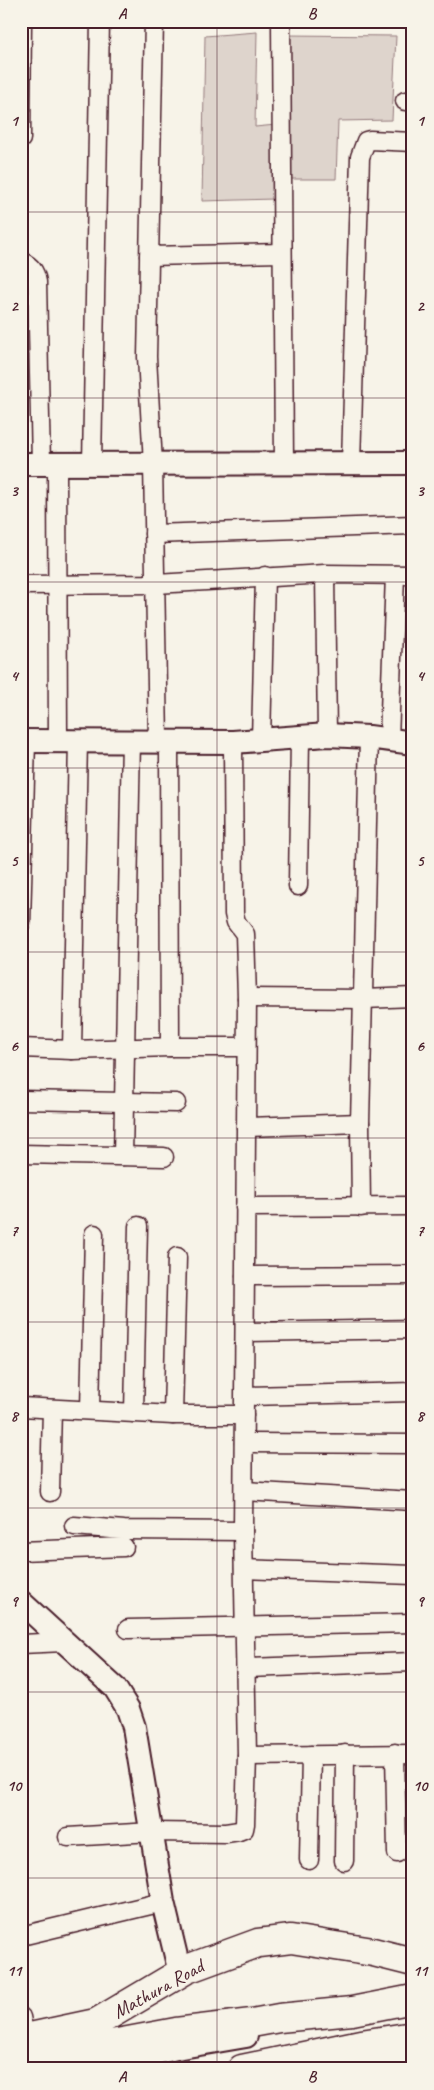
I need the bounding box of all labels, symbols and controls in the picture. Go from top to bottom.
text: A [118,4,128,24]
text: B [308,4,318,24]
text: 1 [10,111,19,131]
text: 1 [416,111,425,131]
text: 2 [10,296,19,316]
text: 2 [416,296,425,316]
text: 3 [10,481,19,501]
text: 3 [416,481,425,501]
text: 4 [10,666,19,686]
text: 4 [416,666,425,686]
text: 5 [11,851,20,871]
text: 5 [417,851,426,871]
text: 6 [10,1036,19,1056]
text: 6 [416,1036,425,1056]
text: 7 [10,1221,19,1241]
text: 7 [416,1221,425,1241]
text: 8 [10,1406,19,1426]
text: 8 [416,1406,425,1426]
text: 9 [10,1591,19,1611]
text: 9 [416,1591,425,1611]
text: 10 [7,1776,23,1796]
text: 10 [413,1776,429,1796]
street label: Mathura Road [108,1952,211,2024]
text: 11 [7,1961,23,1981]
text: 11 [413,1961,429,1981]
text: A [118,2067,128,2087]
text: B [308,2067,318,2087]

